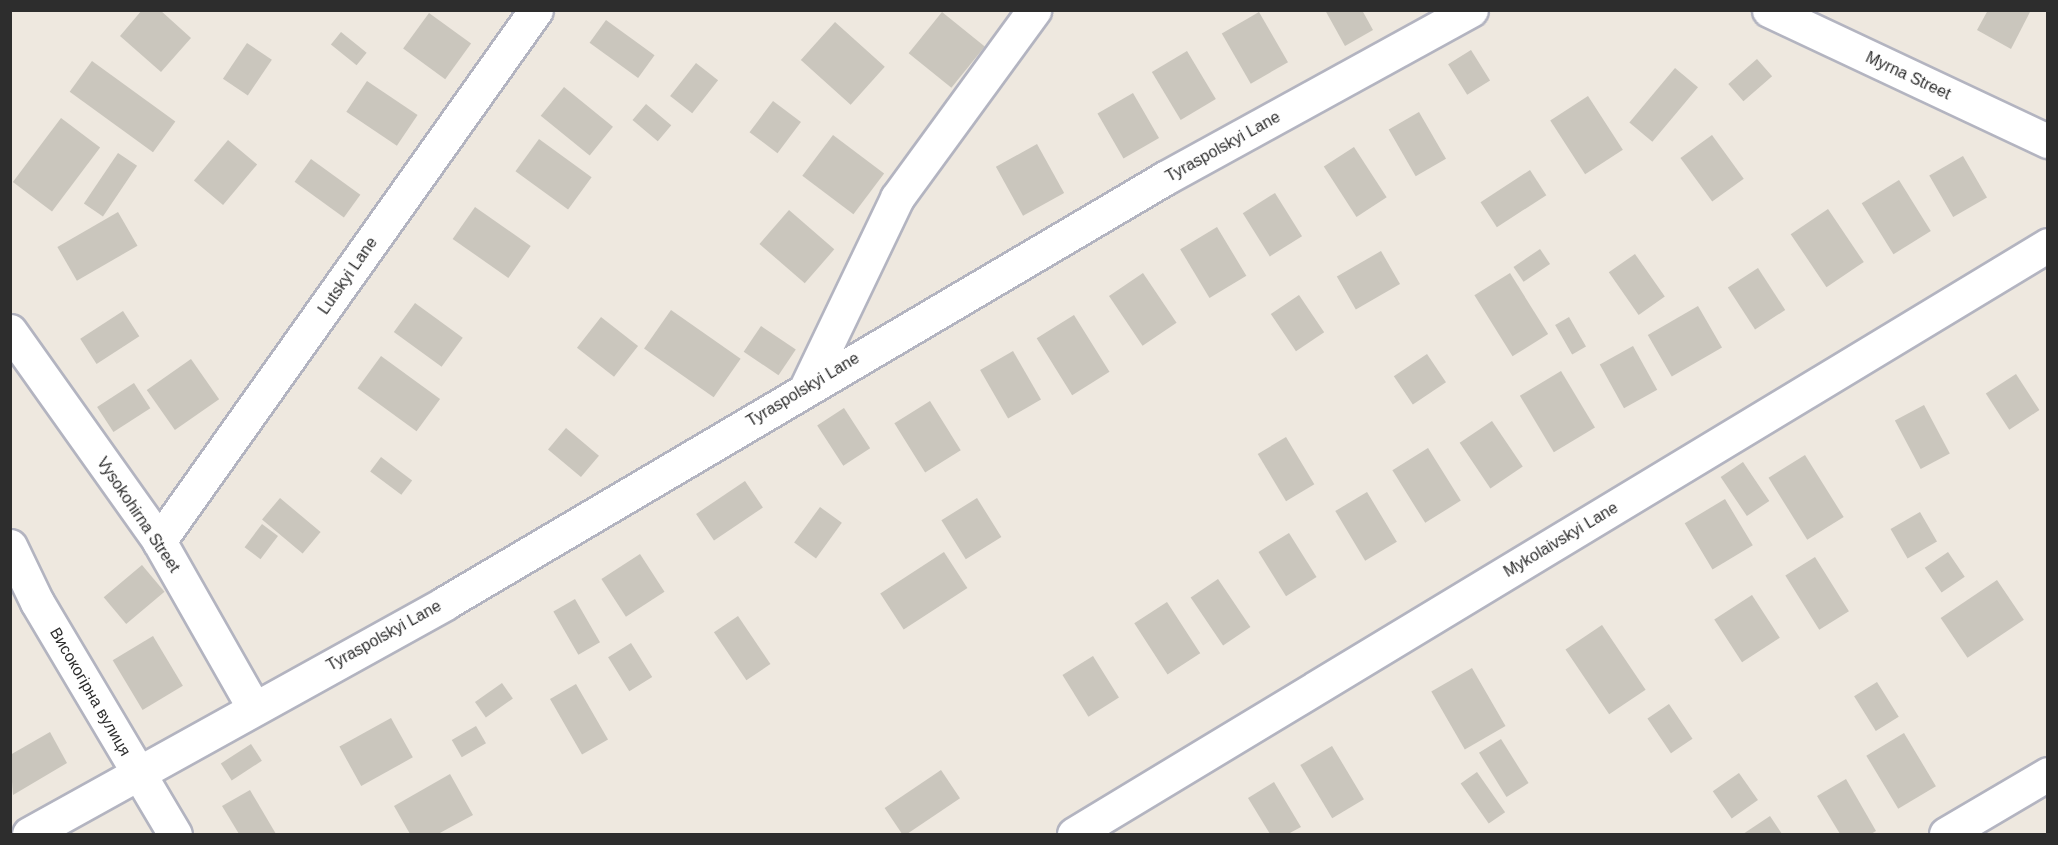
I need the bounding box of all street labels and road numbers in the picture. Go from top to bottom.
street label: Myrna Street [1862,48,1954,104]
street label: Tyraspolskyi Lane [1162,108,1284,186]
street label: Lutskyi Lane [314,234,382,318]
street label: Tyraspolskyi Lane [743,349,863,431]
street label: Vysokohirna Street [92,454,184,576]
street label: Mykolaivskyi Lane [1500,498,1622,582]
street label: Tyraspolskyi Lane [323,597,445,675]
street label: Високогірна вулиця [45,624,135,760]

